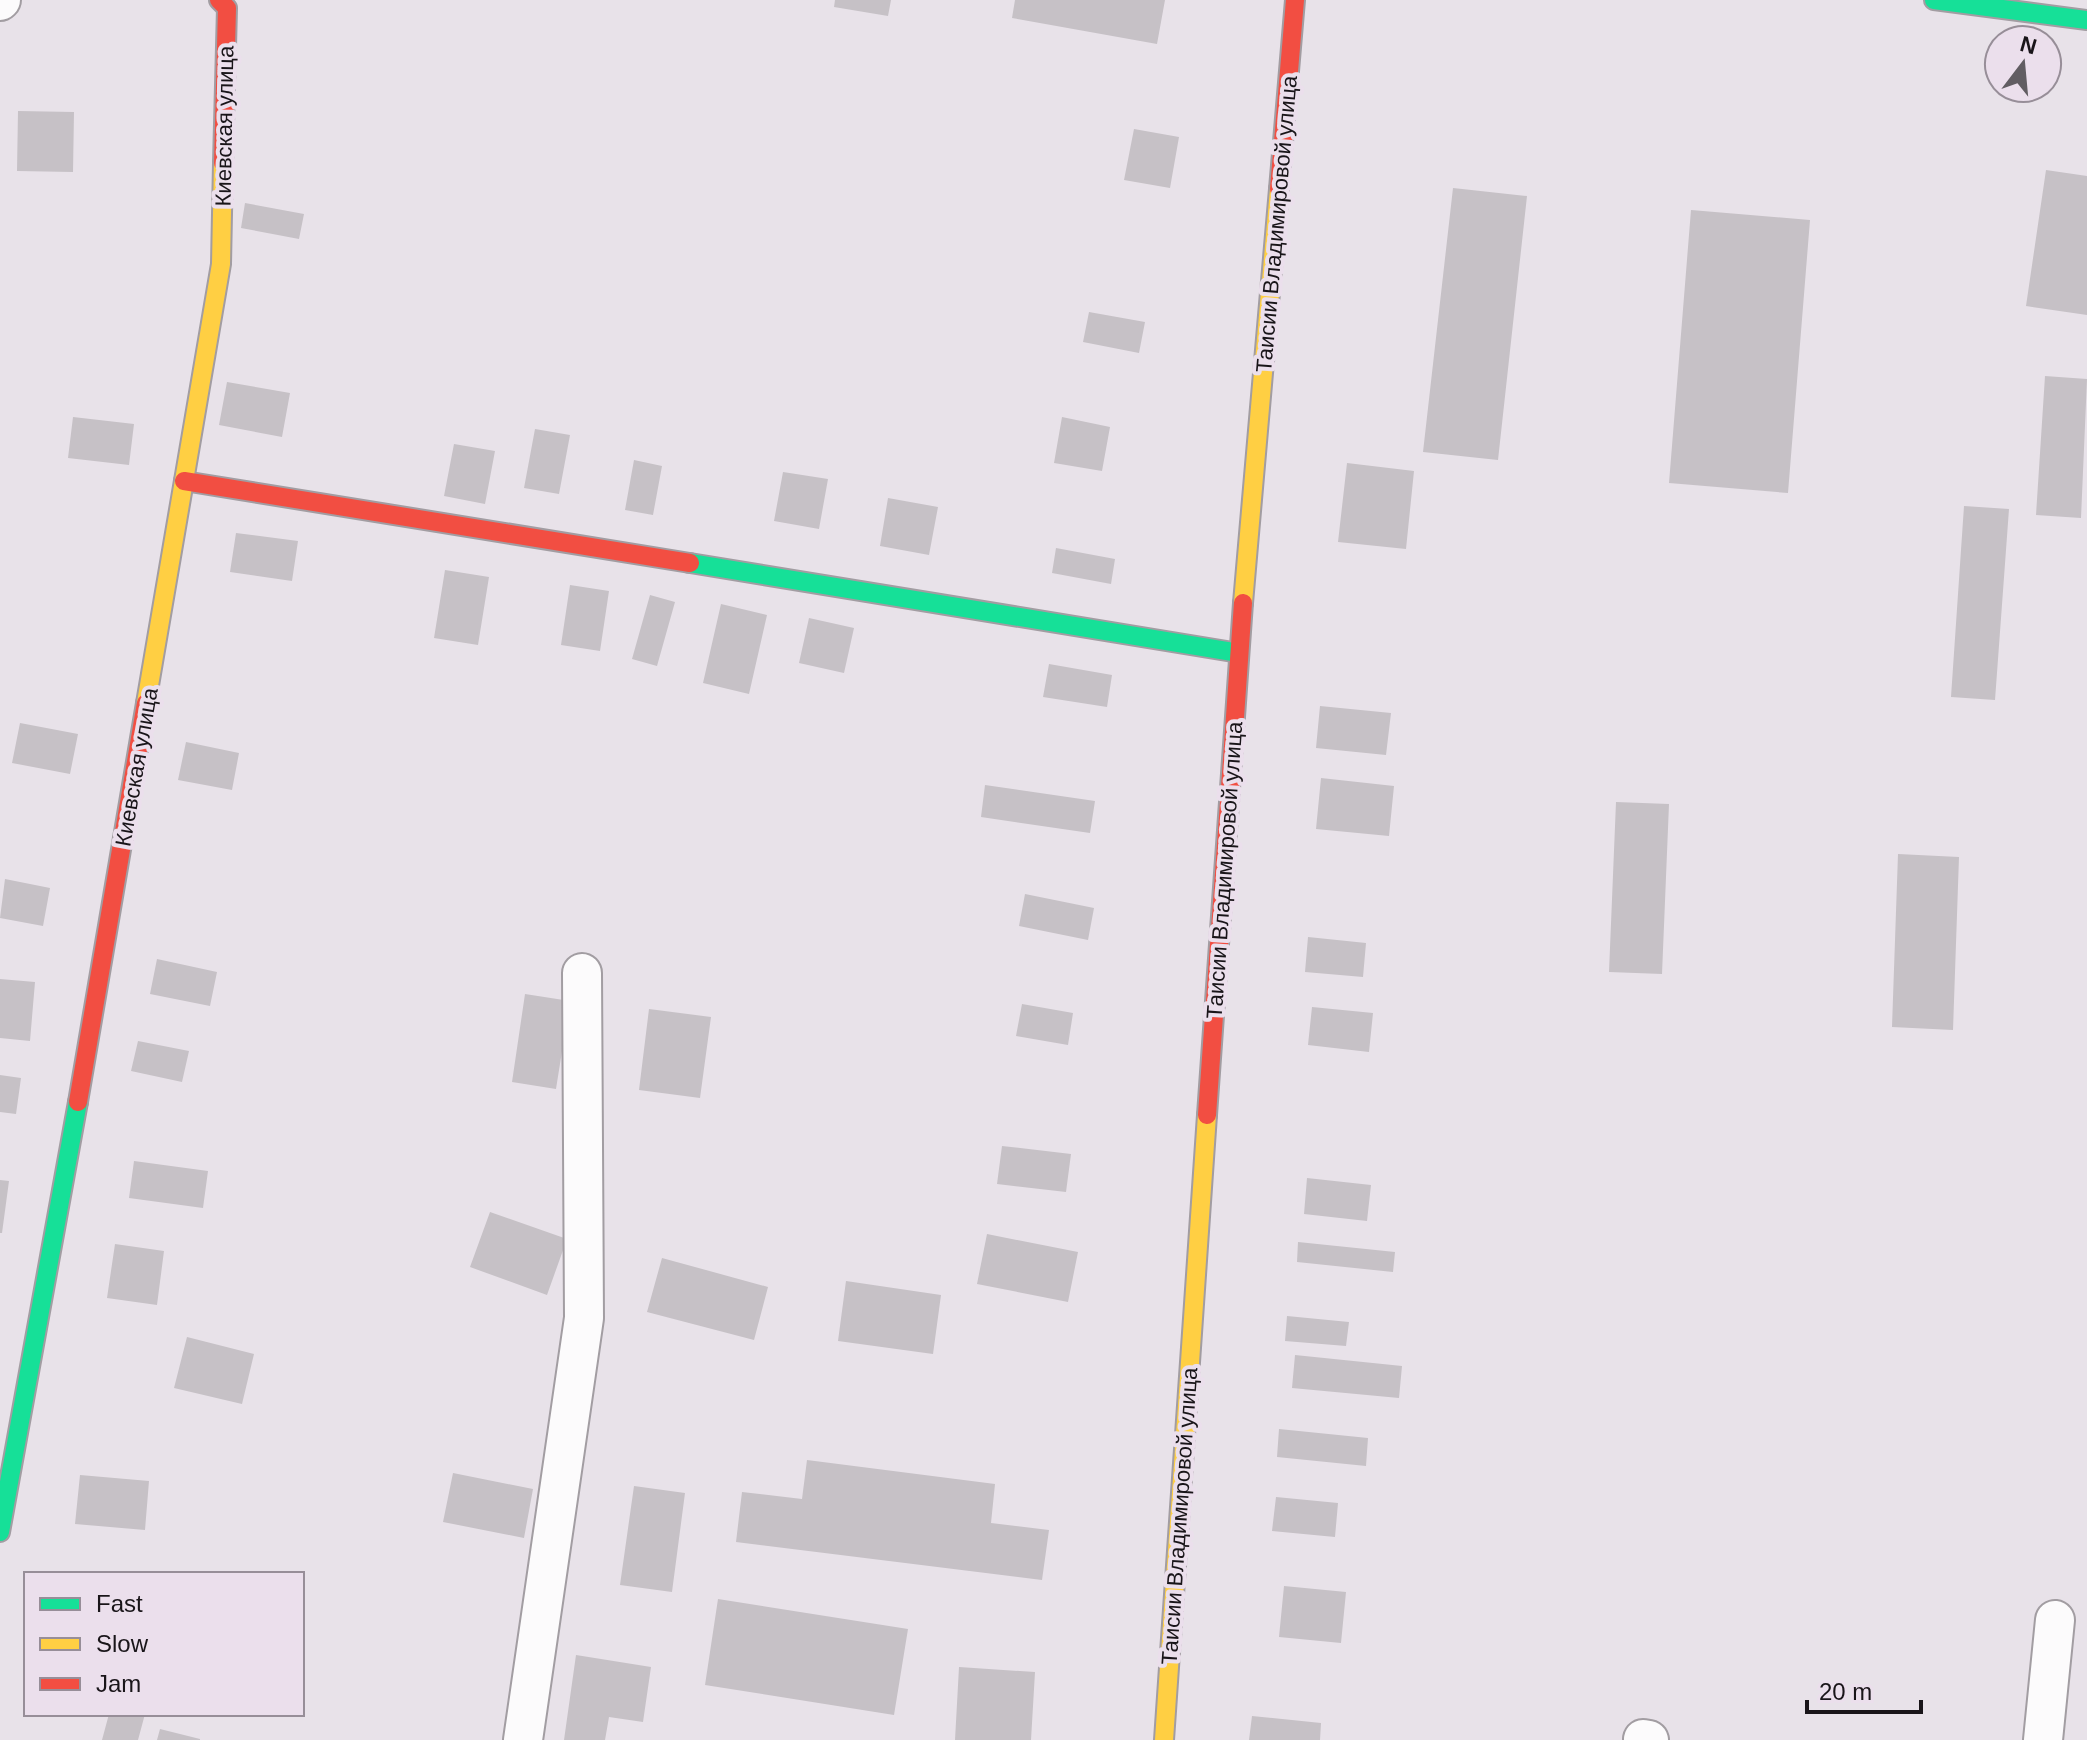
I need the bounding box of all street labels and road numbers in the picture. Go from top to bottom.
street label: Киевская улица [211,45,238,207]
street label: Таисии Владимировой улица [1251,74,1302,374]
street label: Киевская улица [110,685,163,848]
street label: Таисии Владимировой улица [1202,720,1247,1020]
street label: Таисии Владимировой улица [1157,1366,1202,1666]

